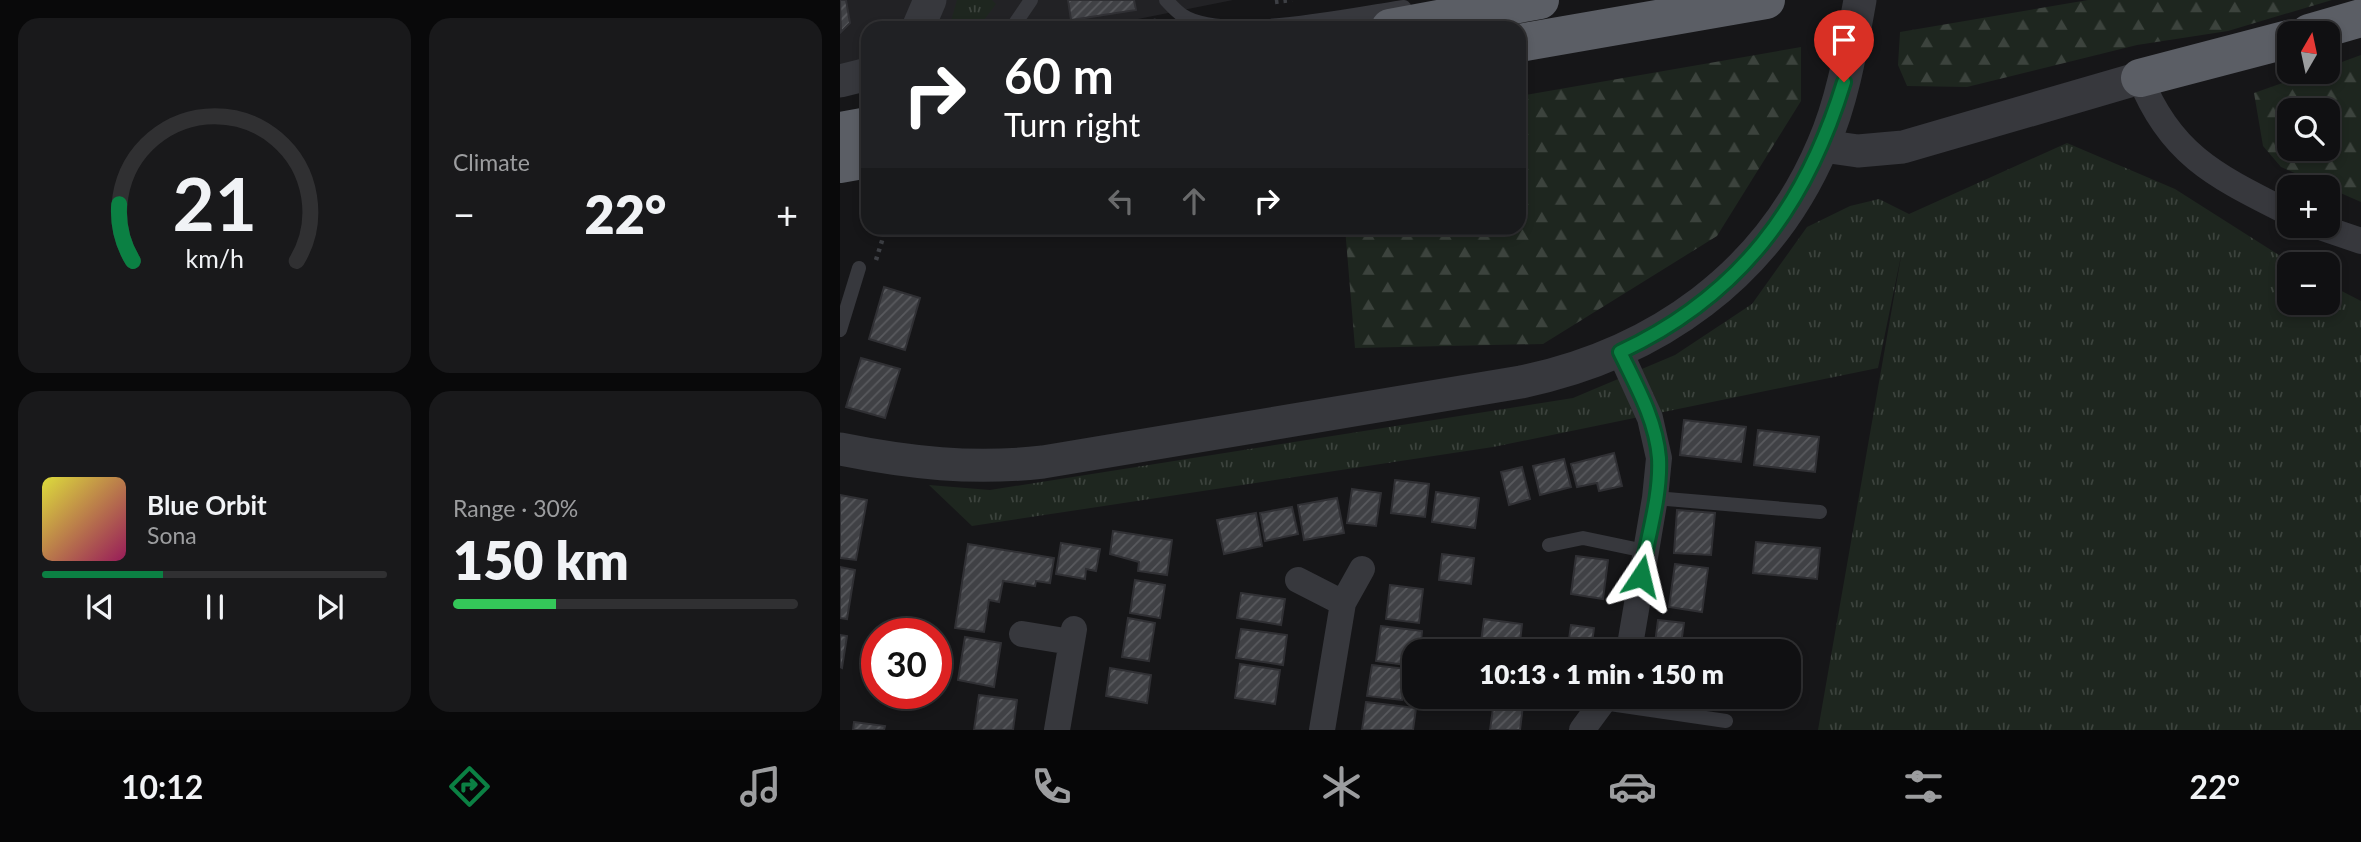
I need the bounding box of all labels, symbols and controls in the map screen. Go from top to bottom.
pin [1814,10,1874,82]
icon: arrive [1825,21,1863,59]
north arrow [2277,21,2340,84]
map controls [2277,21,2340,315]
text: 60 m [1004,46,1114,104]
icon: right [889,49,980,140]
button: search [2277,98,2340,161]
text: Turn right [1004,105,1140,144]
text: Climate [453,148,530,176]
text: 21 [172,160,257,248]
button: + [2277,175,2340,238]
icon: left [1102,182,1140,220]
icon: ahead [1175,182,1213,220]
icon: right [1248,182,1286,220]
text: 22° [585,183,666,245]
text: − [453,191,475,237]
text: + [776,191,798,237]
text: km/h [185,243,244,273]
button: − [2277,252,2340,315]
text: Blue Orbit [147,489,267,521]
text: Range · 30% [453,494,578,522]
text: Sona [147,521,197,549]
text: 150 km [453,529,629,591]
position arrow [1604,539,1678,613]
icon: previous [81,588,119,626]
icon: pause [196,588,234,626]
icon: next [311,588,349,626]
speed limit sign: 30 [861,618,952,709]
text: 10:13 · 1 min · 150 m [1479,658,1724,690]
icon: directions [445,762,494,811]
icon: music [736,762,785,811]
icon: phone [1027,762,1076,811]
icon: climate [1317,762,1366,811]
icon: car [1608,762,1657,811]
icon: filters [1899,762,1948,811]
text: 10:12 [121,767,203,806]
text: 22° [2190,767,2240,806]

